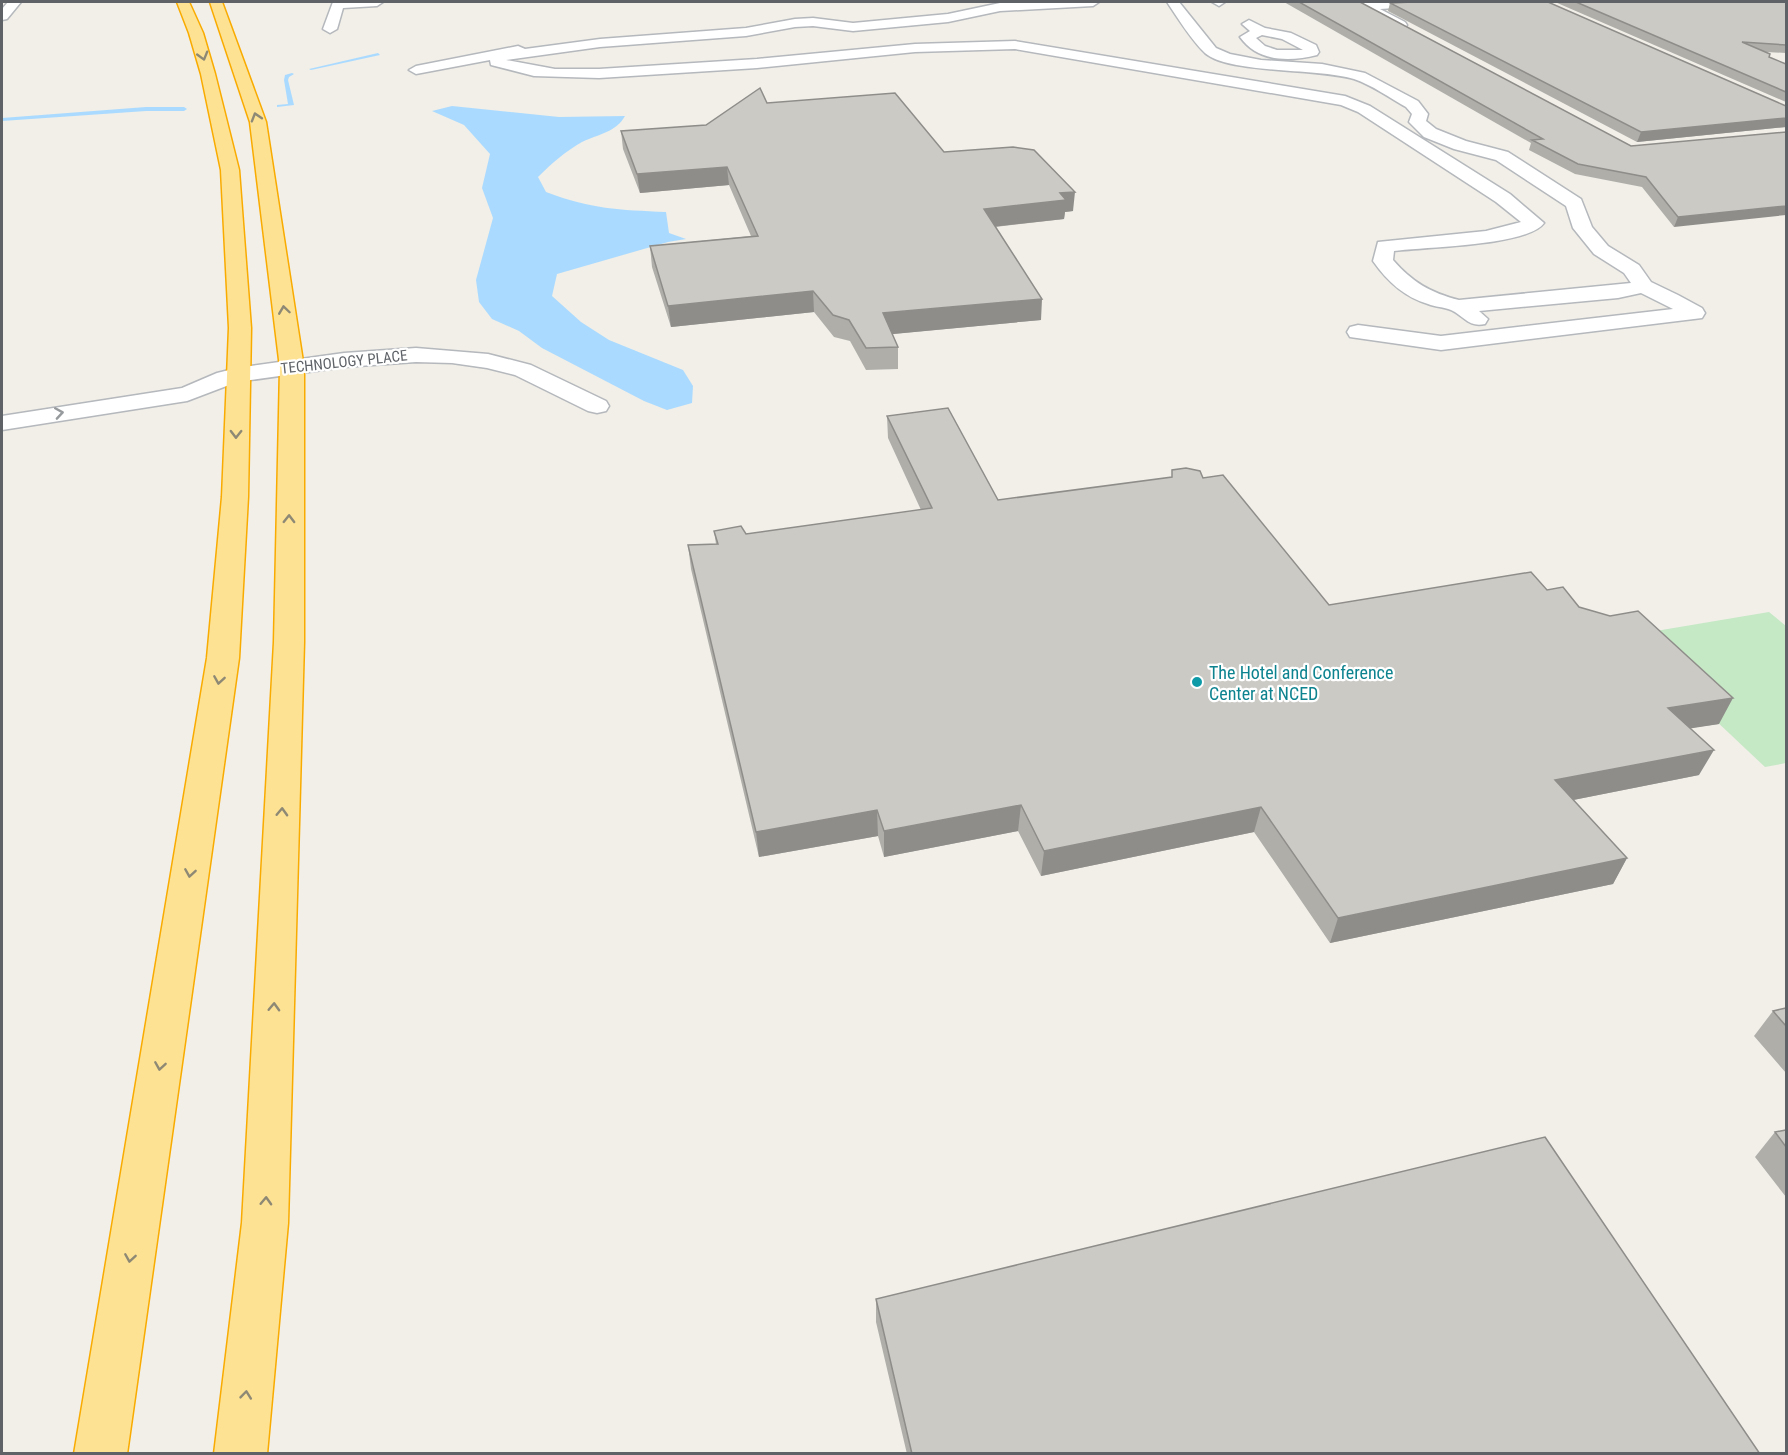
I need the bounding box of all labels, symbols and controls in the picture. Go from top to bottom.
one-way arrow [196,50,208,61]
one-way arrow [251,112,263,123]
one-way arrow [278,305,290,314]
street label: TECHNOLOGY PLACE [280,346,408,378]
one-way arrow [55,408,64,420]
one-way arrow [230,429,242,438]
one-way arrow [283,514,295,523]
place label: The Hotel and Conference Center at NCED [1209,662,1393,704]
marker: The Hotel and Conference Center at NCED [1190,675,1204,689]
one-way arrow [214,676,226,685]
one-way arrow [275,807,288,816]
one-way arrow [184,868,196,877]
one-way arrow [267,1002,280,1011]
one-way arrow [154,1061,166,1070]
one-way arrow [259,1197,272,1206]
one-way arrow [124,1253,137,1263]
one-way arrow [239,1391,252,1400]

